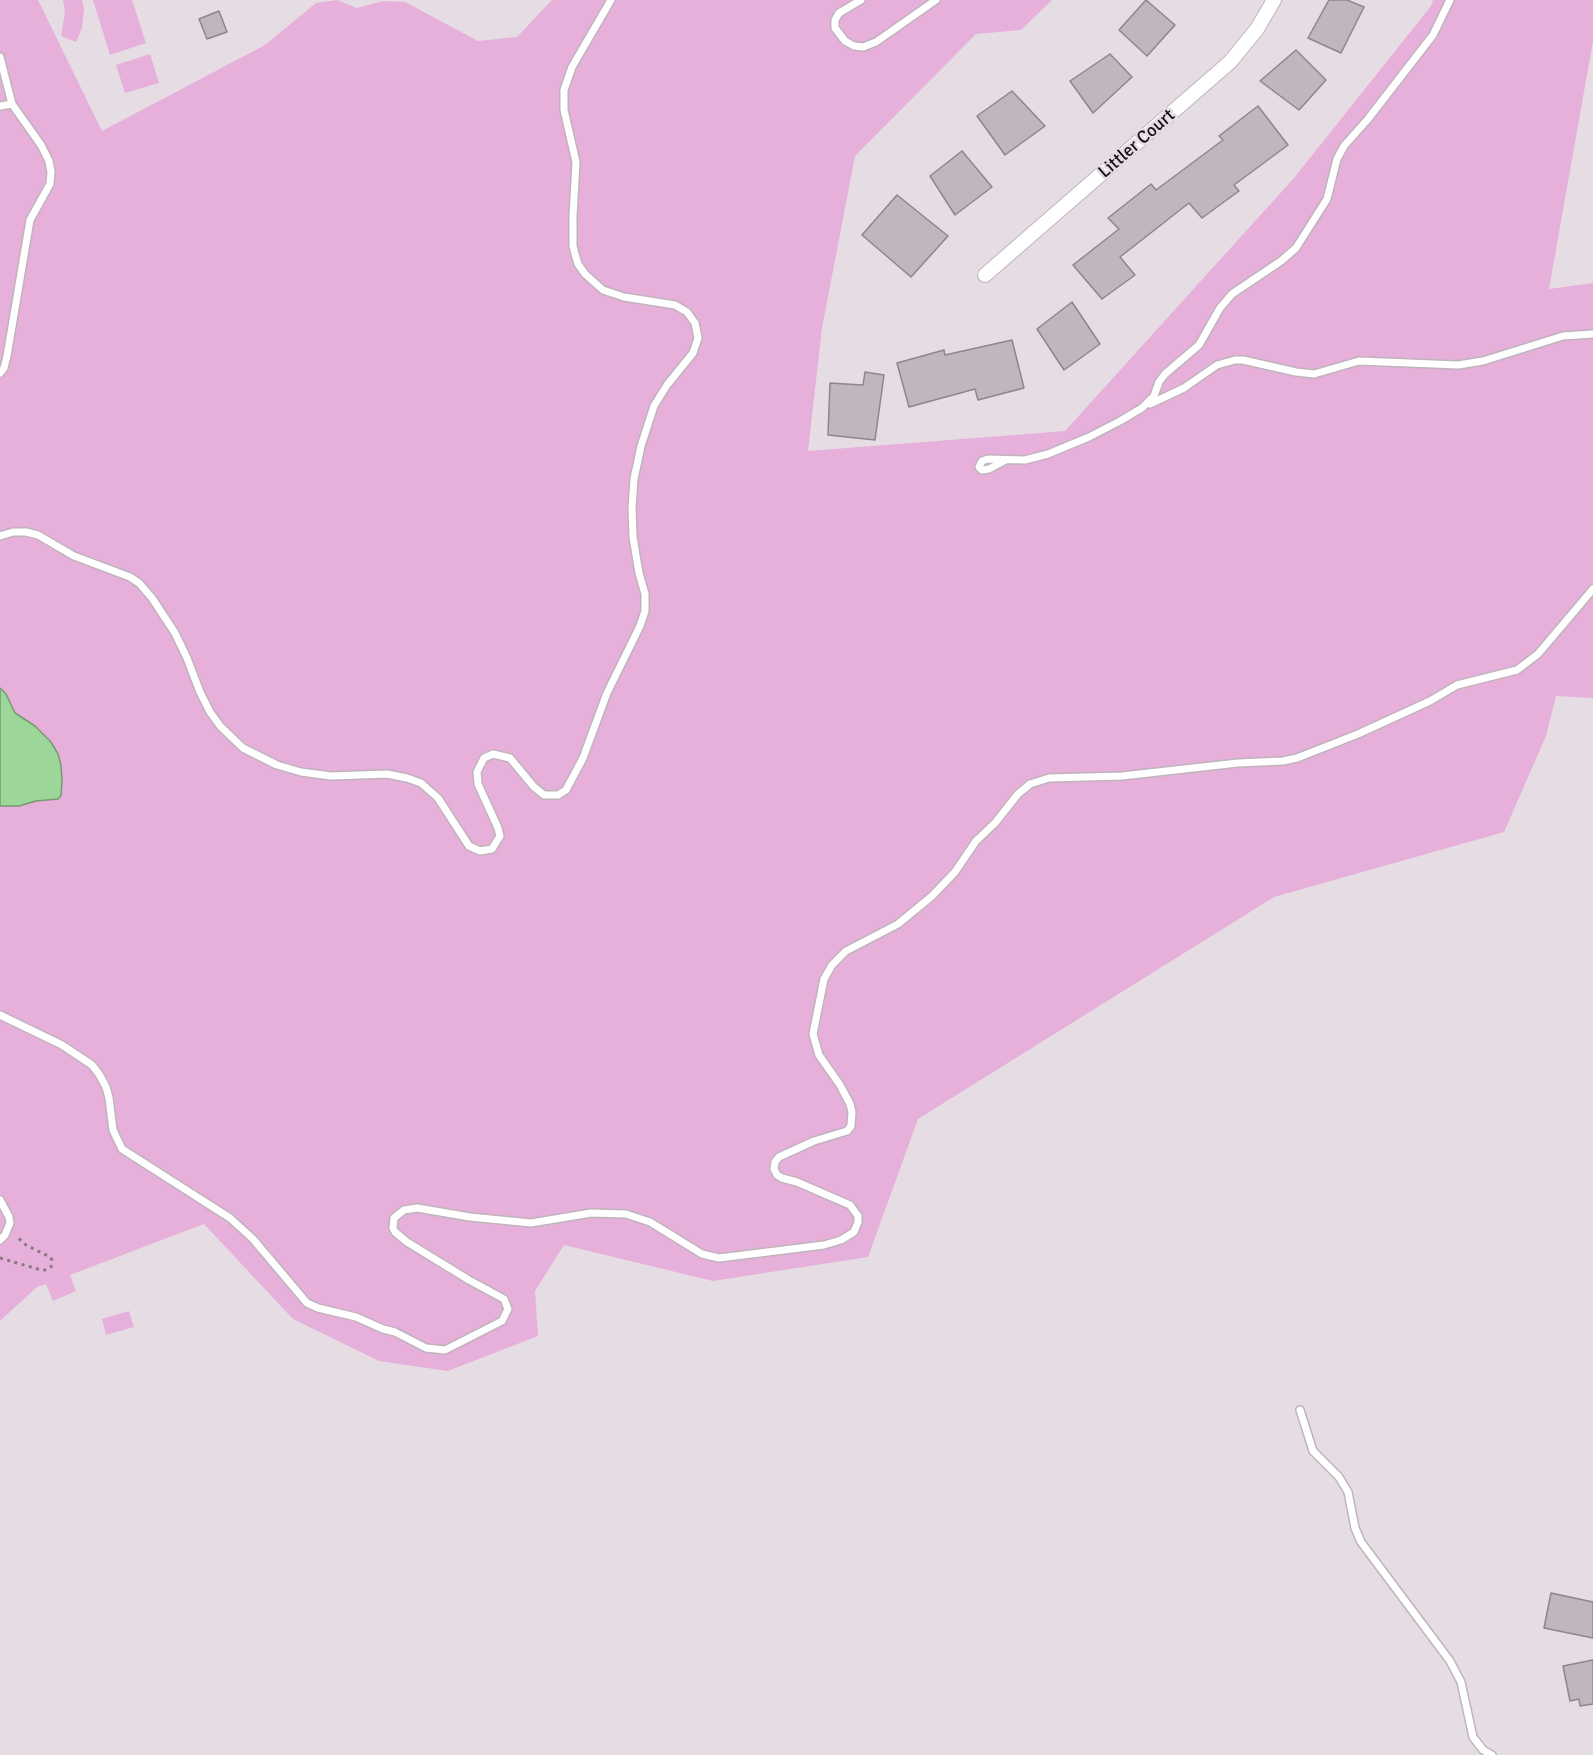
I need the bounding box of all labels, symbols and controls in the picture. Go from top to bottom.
street label: Littler Court [1094,105,1180,183]

